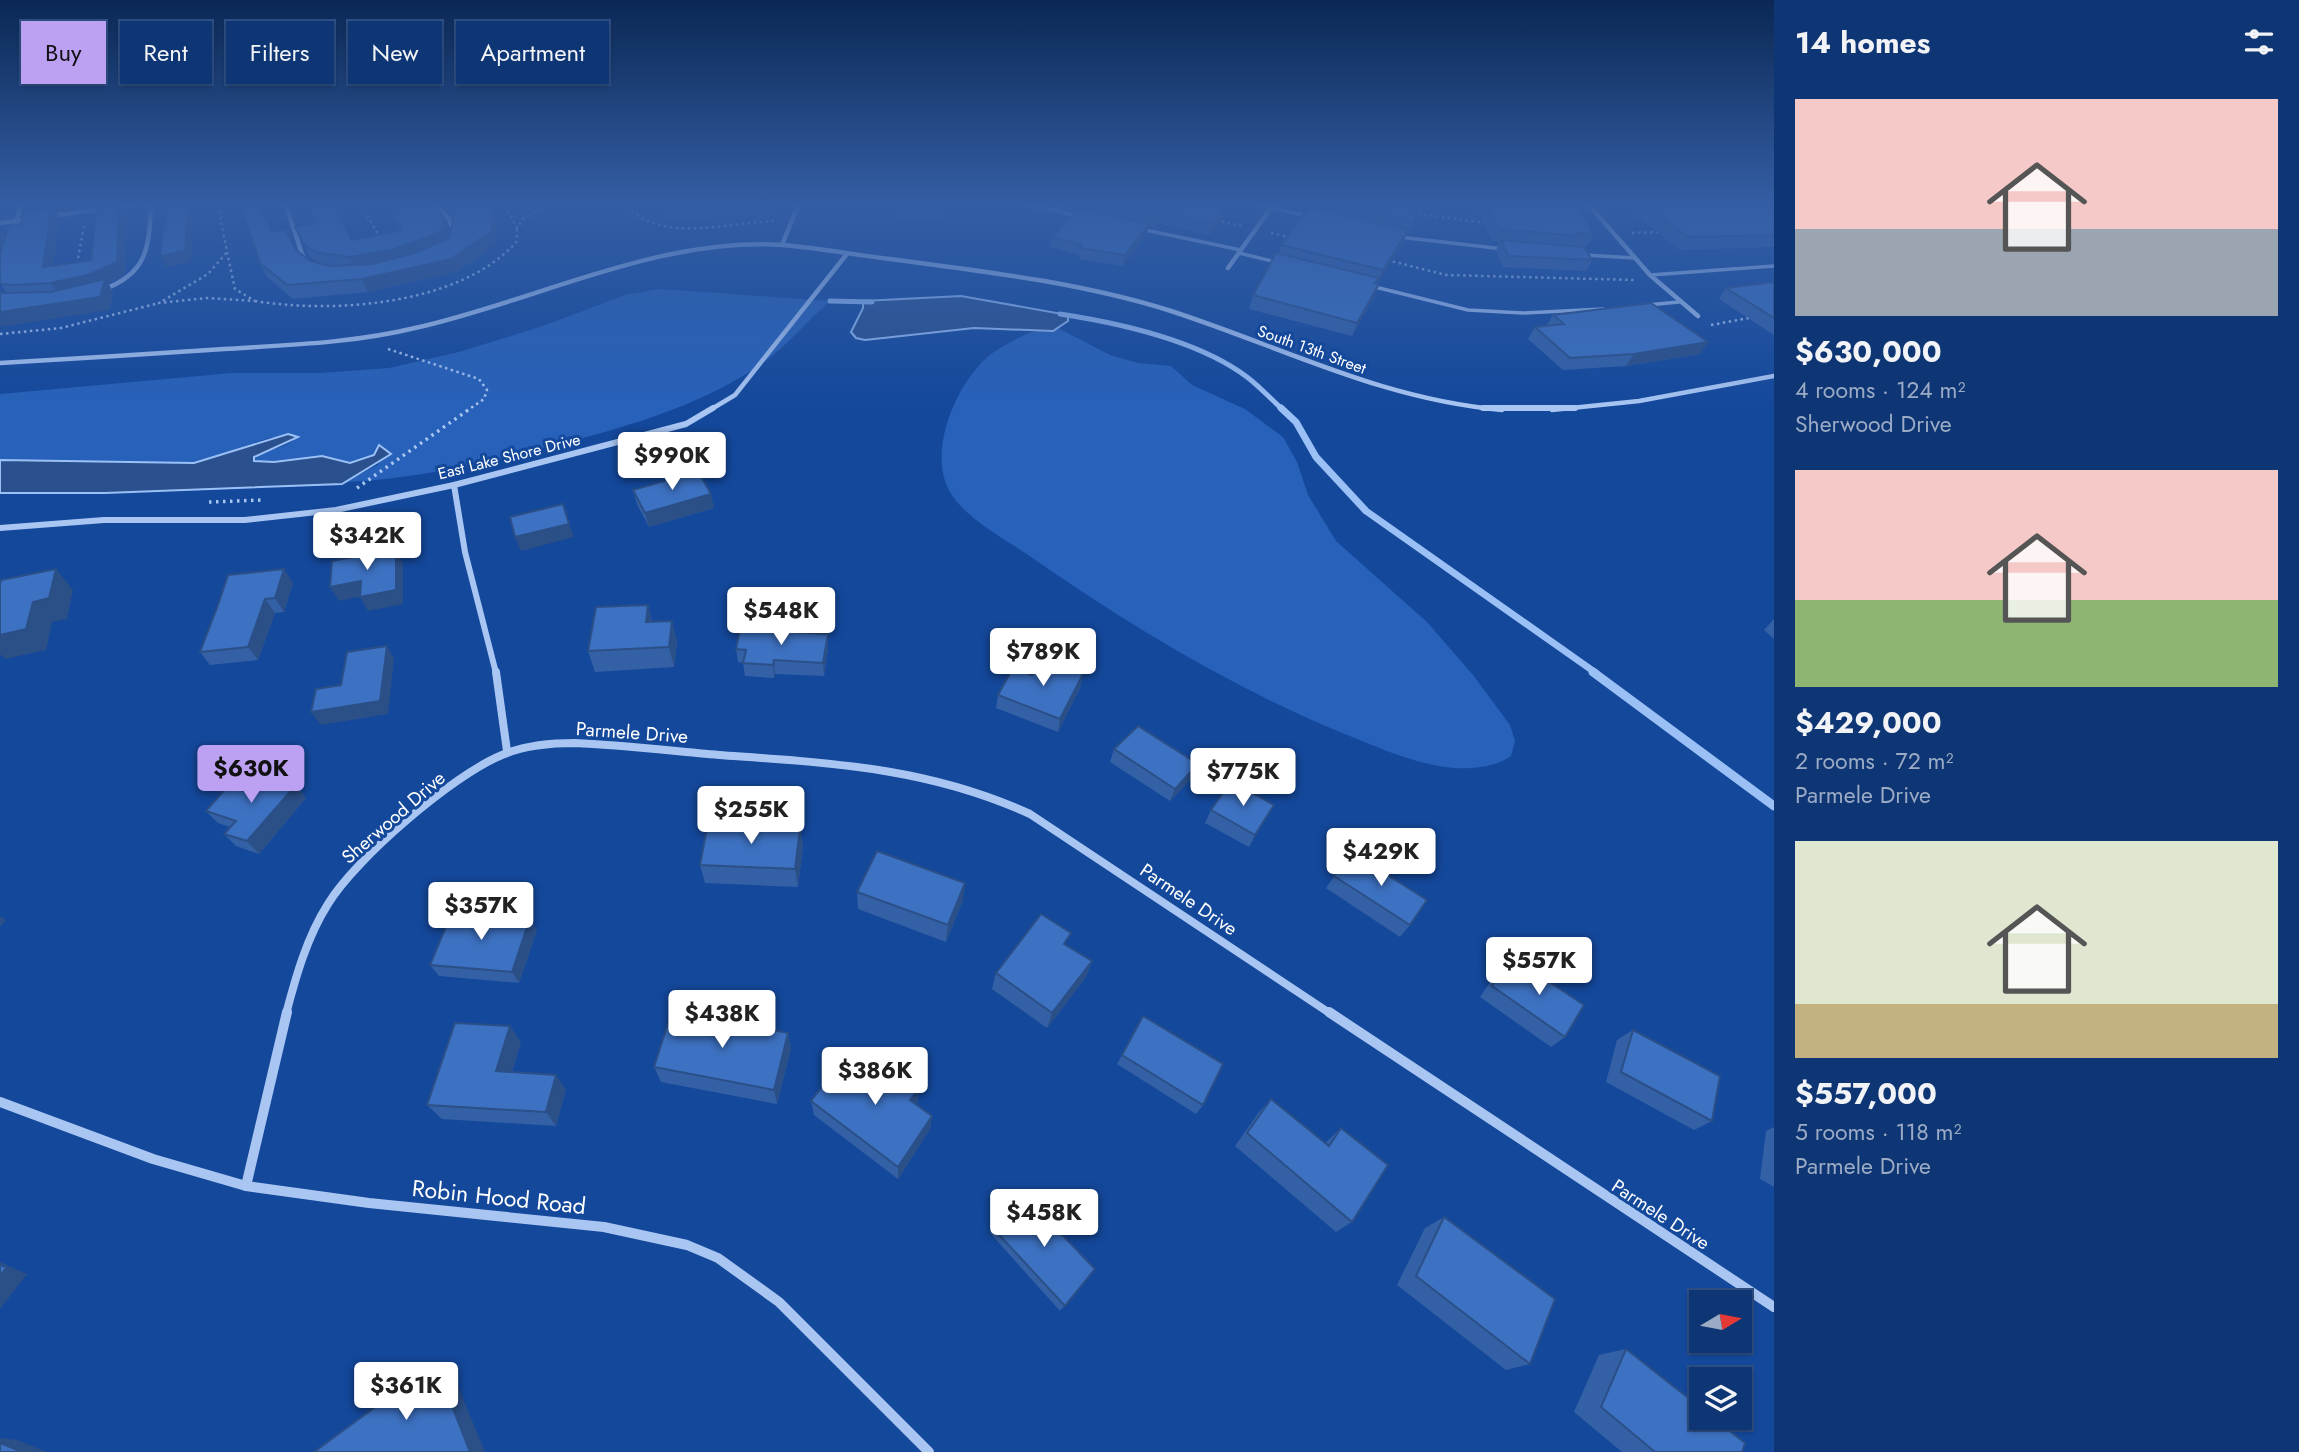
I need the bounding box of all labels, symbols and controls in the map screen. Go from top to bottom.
chip: Buy [21,21,106,84]
chip: Rent [120,21,212,84]
chip: Filters [226,21,334,84]
chip: New [348,21,442,84]
chip: Apartment [456,21,609,84]
text: 14 homes [1795,21,1930,64]
icon: filters [2240,23,2278,61]
icon: home [1974,144,2100,270]
street label: South 13th Street [1254,319,1370,380]
text: $630,000 [1795,330,1942,373]
text: 4 rooms · 124 m² [1795,373,1966,407]
text: Sherwood Drive [1795,407,1952,441]
street label: East Lake Shore Drive [435,428,583,485]
pin: $990K [623,433,721,492]
text: $990K [634,438,710,472]
pin: $342K [318,512,416,572]
icon: home [1974,515,2100,641]
text: $342K [329,518,405,552]
pin: $548K [732,588,830,647]
text: $548K [743,593,819,627]
pin: $789K [994,628,1092,688]
text: $789K [1006,634,1080,668]
text: $429,000 [1795,701,1942,744]
street label: Parmele Drive [575,715,689,750]
text: 2 rooms · 72 m² [1795,744,1954,778]
pin: $630K [202,746,300,805]
pin: $775K [1194,748,1292,808]
text: $630K [213,751,289,785]
text: $775K [1207,754,1279,788]
street label: Sherwood Drive [336,765,451,870]
text: Parmele Drive [1795,778,1931,812]
pin: $255K [702,786,800,846]
text: $255K [713,792,789,826]
pin: $429K [1332,828,1430,888]
text: $429K [1343,834,1419,868]
street label: Parmele Drive [1135,857,1243,942]
pin: $357K [432,883,530,942]
icon: home [1974,886,2100,1012]
text: $357K [444,888,518,922]
pin: $557K [1490,937,1588,997]
text: $557K [1502,943,1576,977]
pin: $438K [673,990,771,1050]
text: $438K [684,996,760,1030]
pin: $386K [826,1048,924,1107]
text: $386K [838,1053,912,1087]
text: $557,000 [1795,1072,1937,1115]
text: 5 rooms · 118 m² [1795,1115,1962,1149]
text: Parmele Drive [1795,1149,1931,1183]
street label: Robin Hood Road [410,1171,588,1223]
street label: Parmele Drive [1606,1173,1715,1256]
pin: $458K [995,1190,1093,1249]
text: $458K [1006,1195,1082,1229]
north arrow [1689,1290,1752,1353]
map controls [1689,1290,1752,1430]
pin: $361K [357,1362,455,1422]
button: layers [1689,1367,1752,1430]
text: $361K [370,1368,442,1402]

